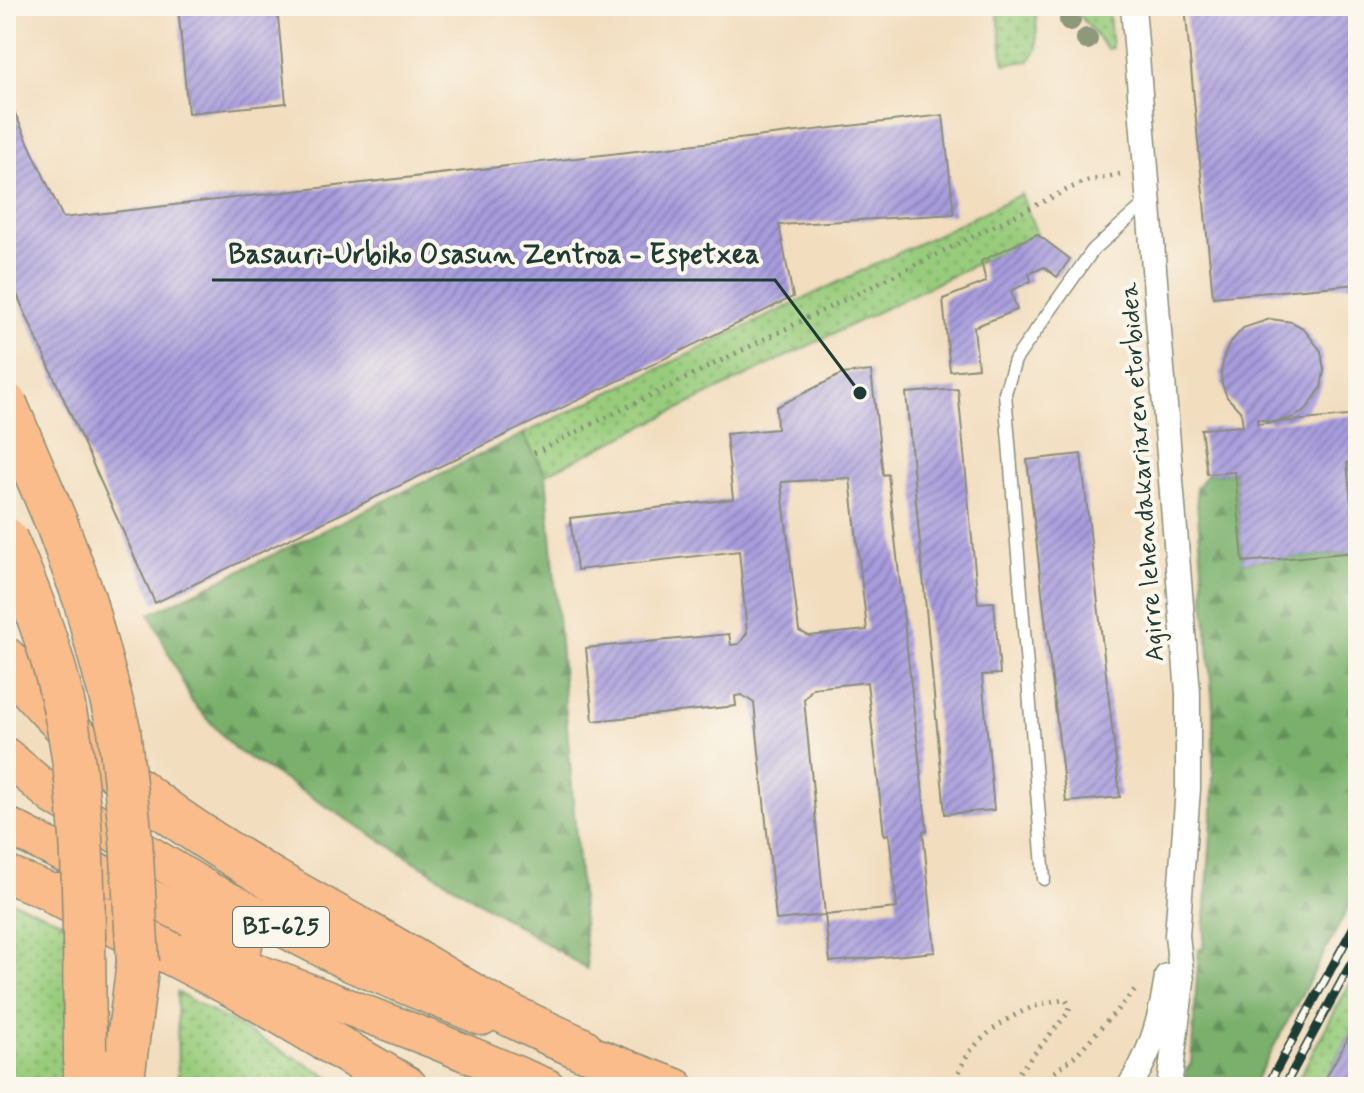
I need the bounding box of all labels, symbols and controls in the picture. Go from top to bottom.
callout: Basauri-Urbiko Osasun Zentroa - Espetxea [212,228,775,280]
text: Basauri-Urbiko Osasun Zentroa - Espetxea [228,237,760,274]
street label: Agirre lehendakariaren etorbidea [1113,281,1173,663]
road number: BI-625 [233,907,329,947]

